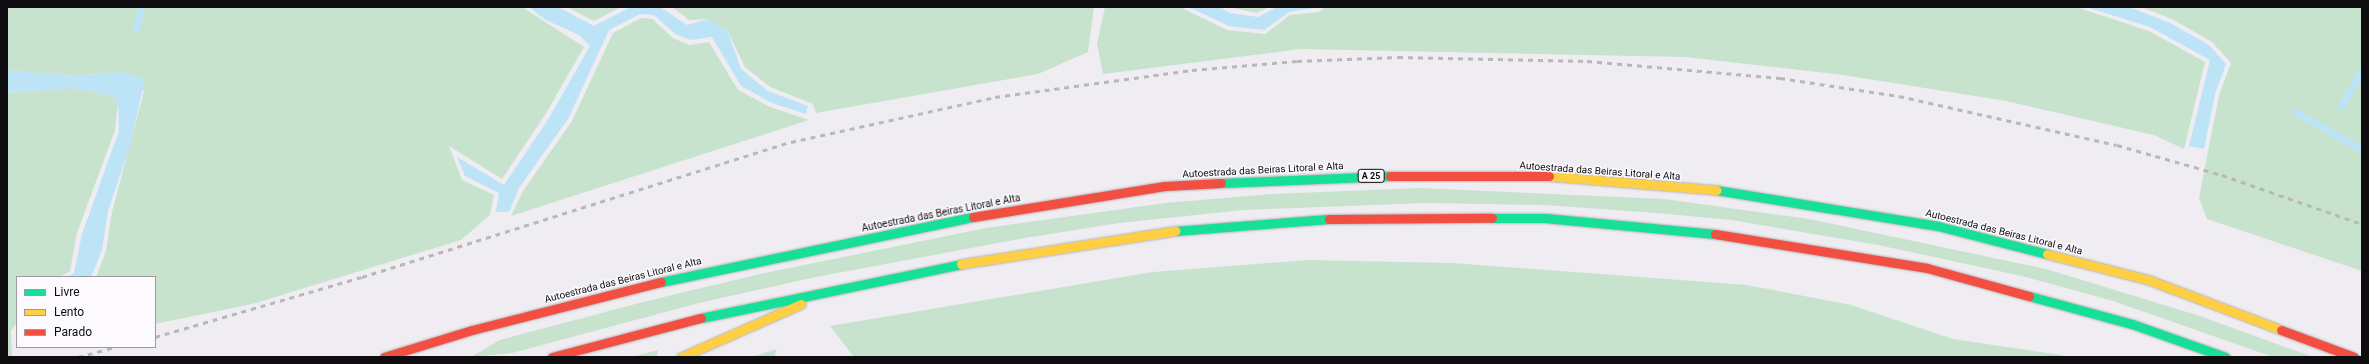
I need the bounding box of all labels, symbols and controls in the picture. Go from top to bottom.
street label: Autoestrada das Beiras Litoral e Alta [1519,159,1681,183]
street label: Autoestrada das Beiras Litoral e Alta [1182,160,1344,180]
road number: A 25 [1357,169,1385,183]
street label: Autoestrada das Beiras Litoral e Alta [861,192,1021,234]
street label: Autoestrada das Beiras Litoral e Alta [1924,207,2084,257]
street label: Autoestrada das Beiras Litoral e Alta [543,255,703,305]
legend [16,276,156,348]
text: Livre [54,285,80,299]
text: Lento [54,305,84,319]
text: Parado [54,325,92,339]

